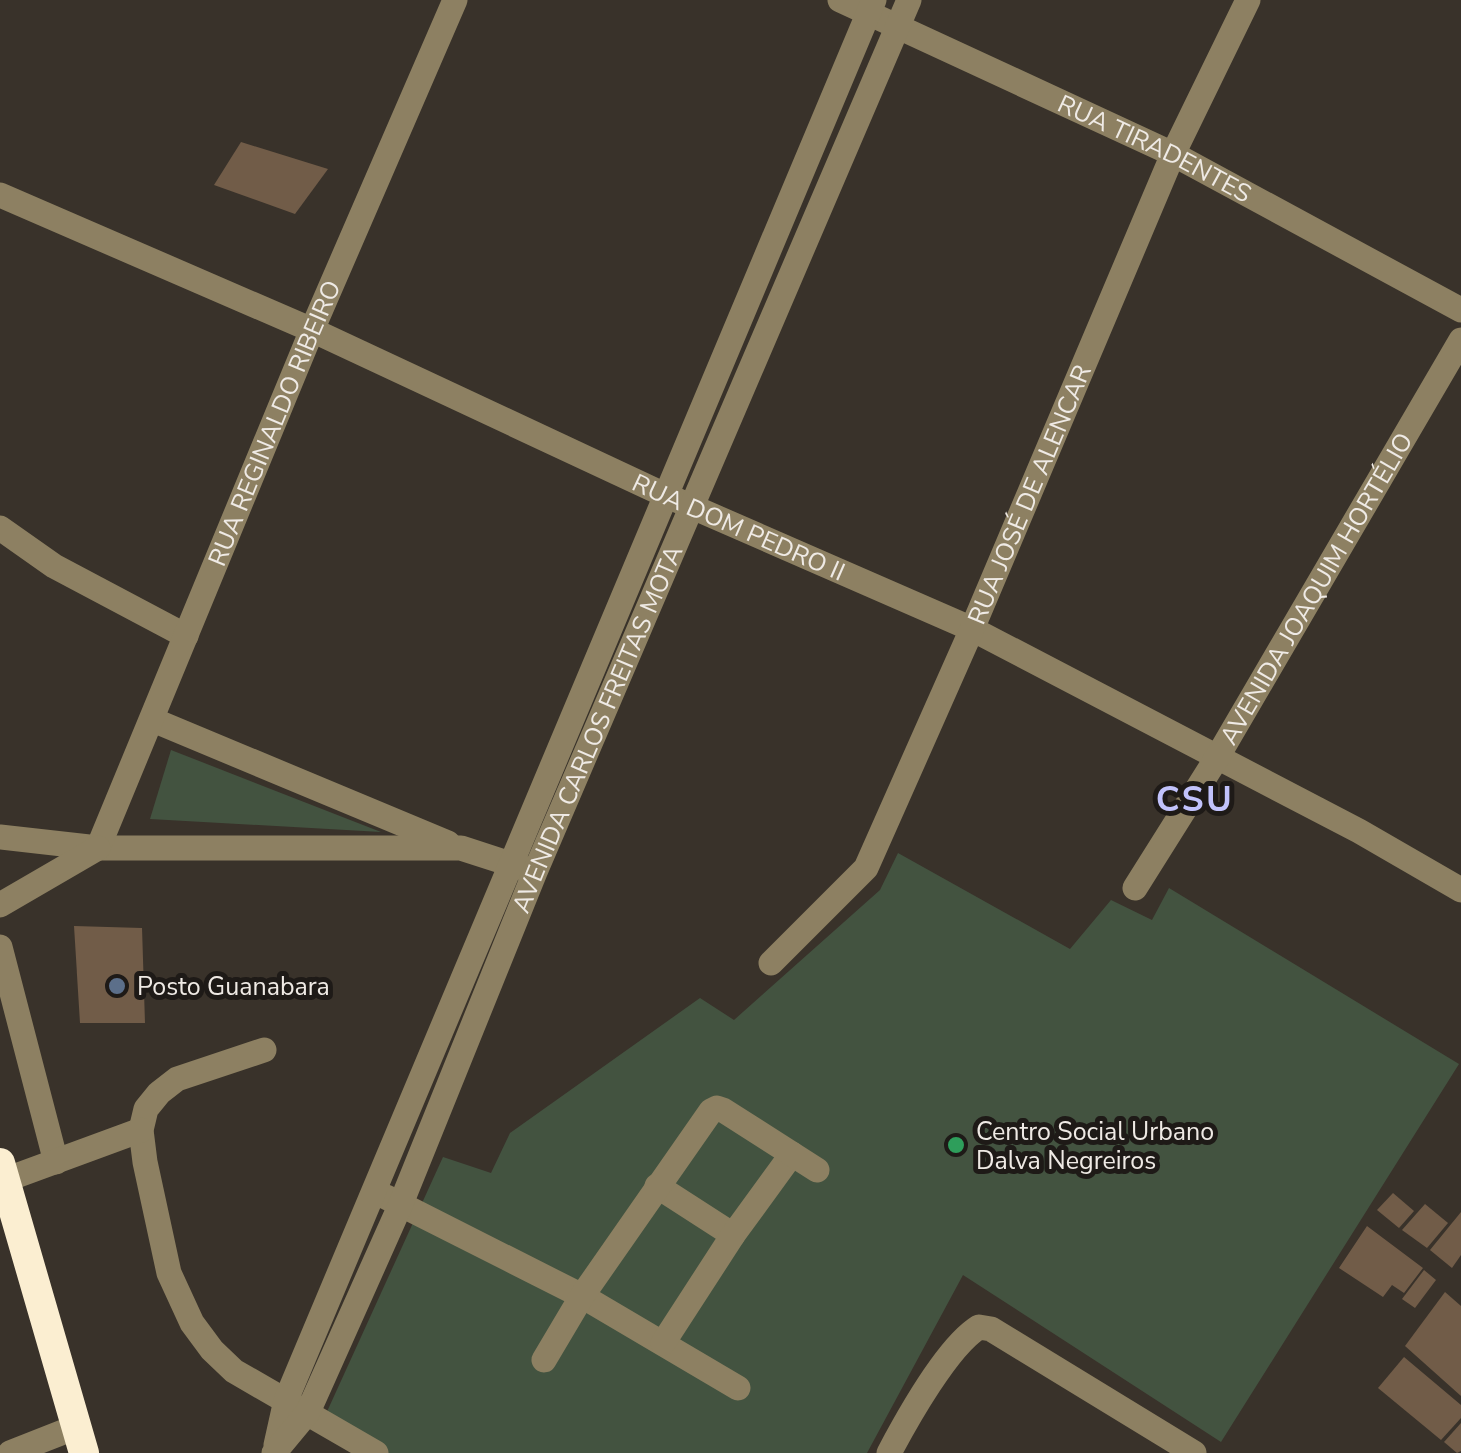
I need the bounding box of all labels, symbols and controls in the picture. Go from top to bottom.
street label: RUA TIRADENTES [1052,87,1257,211]
street label: RUA REGINALDO RIBEIRO [200,275,350,571]
street label: RUA JOSÉ DE ALENCAR [960,359,1100,630]
street label: AVENIDA JOAQUIM HORTÉLIO [1212,427,1421,751]
street label: RUA DOM PEDRO II [626,466,850,589]
street label: AVENIDA CARLOS FREITAS MOTA [504,540,691,918]
district label: CSU [1156,776,1234,823]
place label: Posto Guanabara [137,970,330,1004]
marker: Posto Guanabara [106,975,128,997]
place label: Centro Social Urbano Dalva Negreiros [976,1115,1214,1178]
marker: Centro Social Urbano Dalva Negreiros [945,1134,967,1156]

